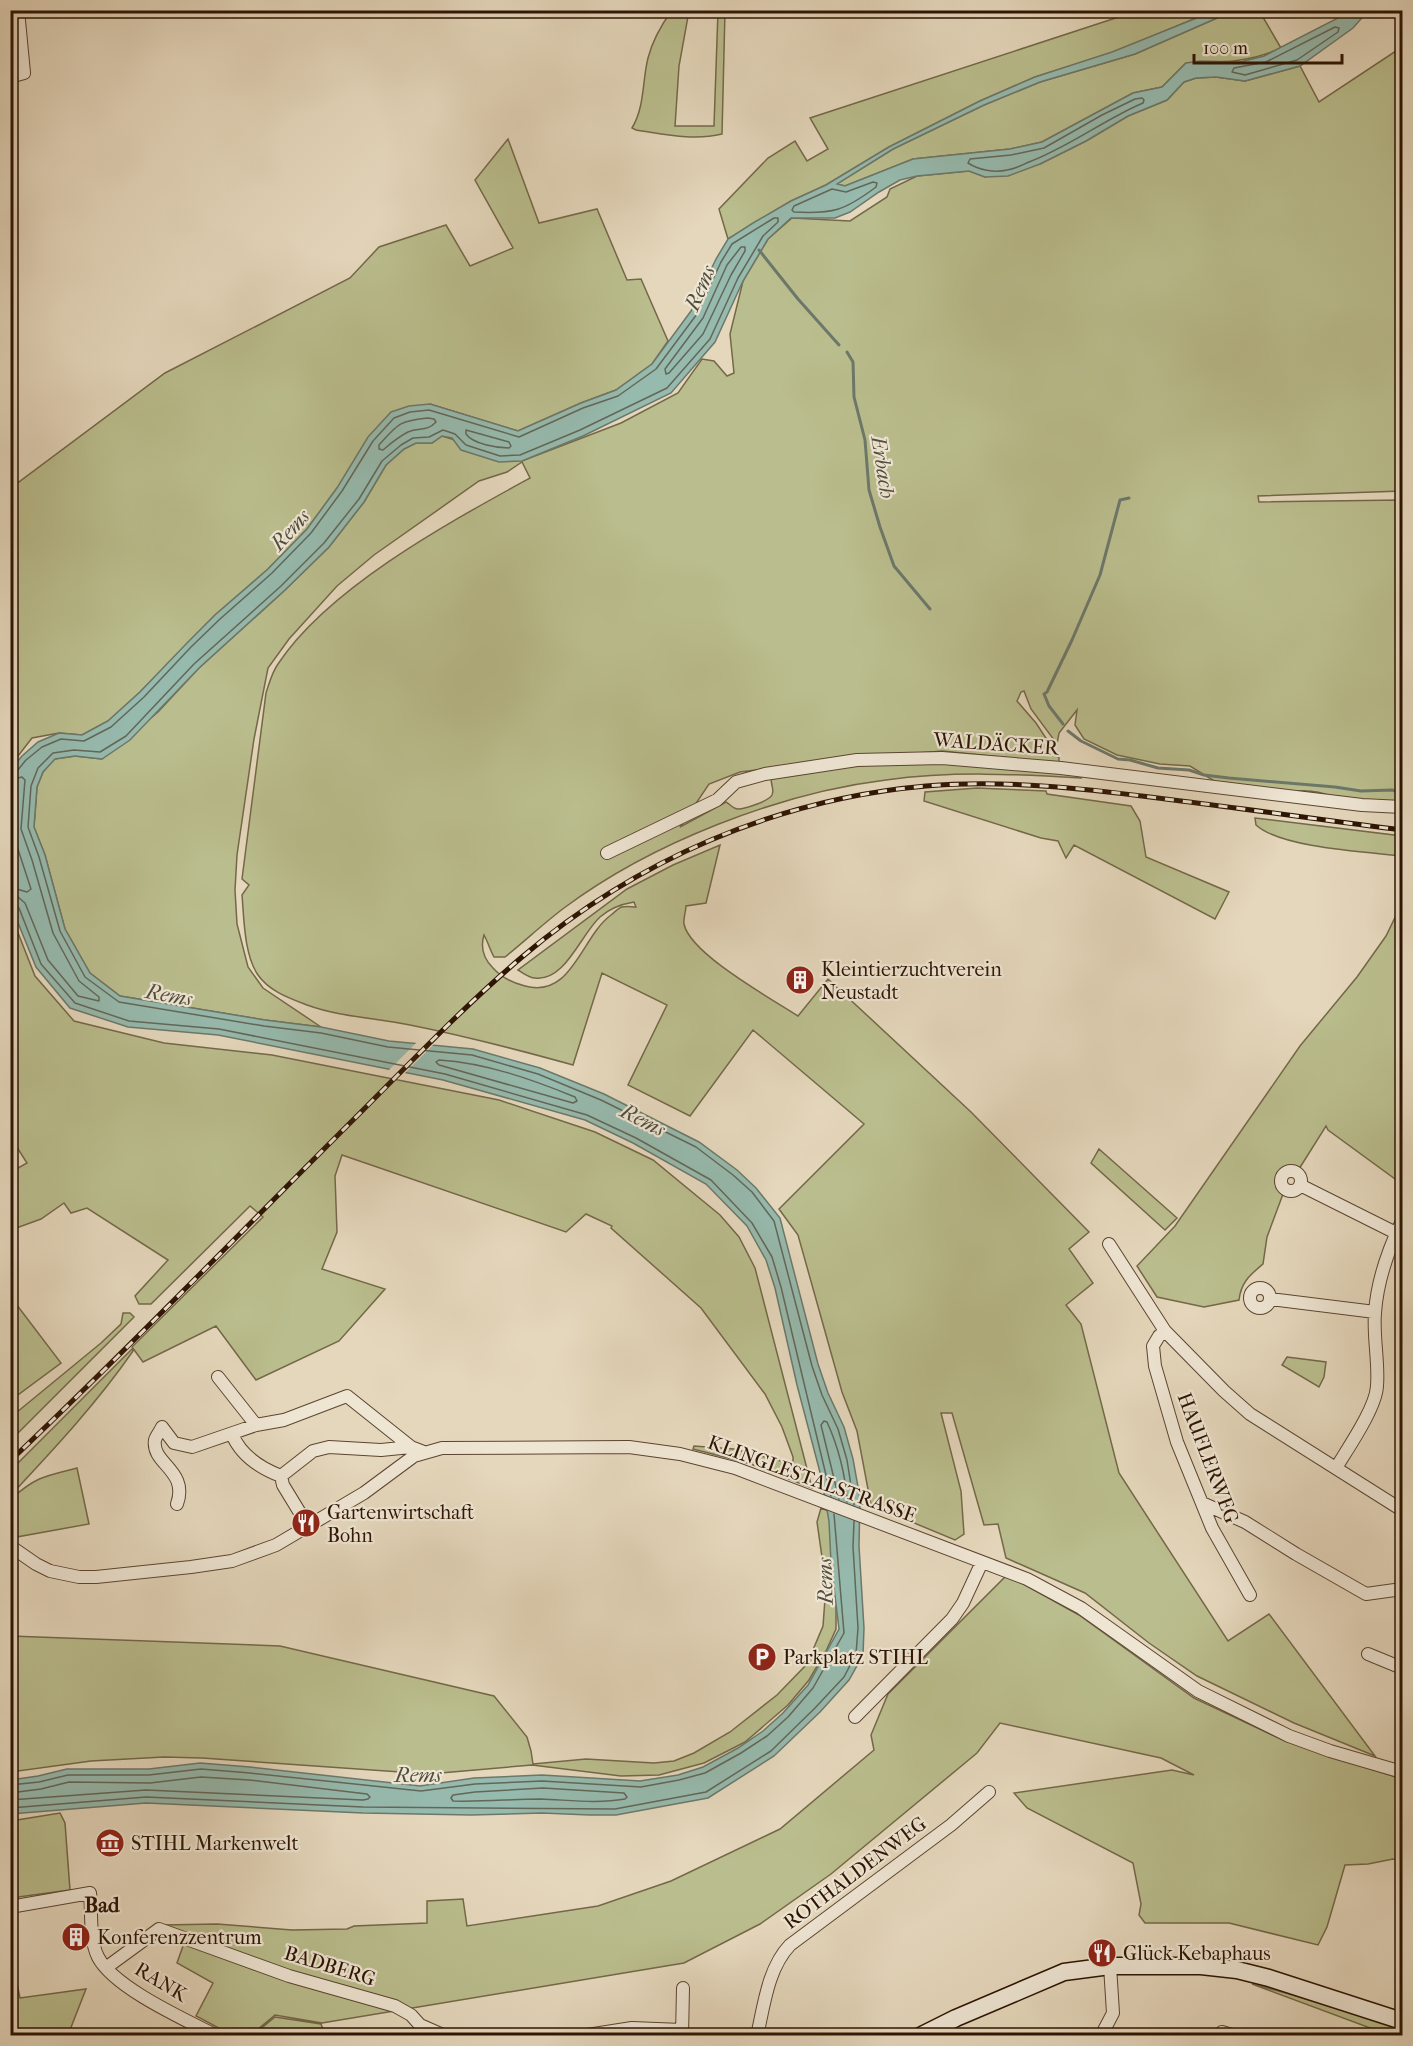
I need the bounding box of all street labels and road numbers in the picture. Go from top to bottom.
street label: WALDÄCKER [932,727,1061,760]
street label: HAUFLERWEG [1173,1389,1243,1527]
street label: KLINGLESTALSTRASSE [705,1431,919,1527]
street label: ROTHALDENWEG [779,1812,931,1934]
street label: BADBERG [282,1941,378,1991]
street label: RANK [131,1957,193,2007]

